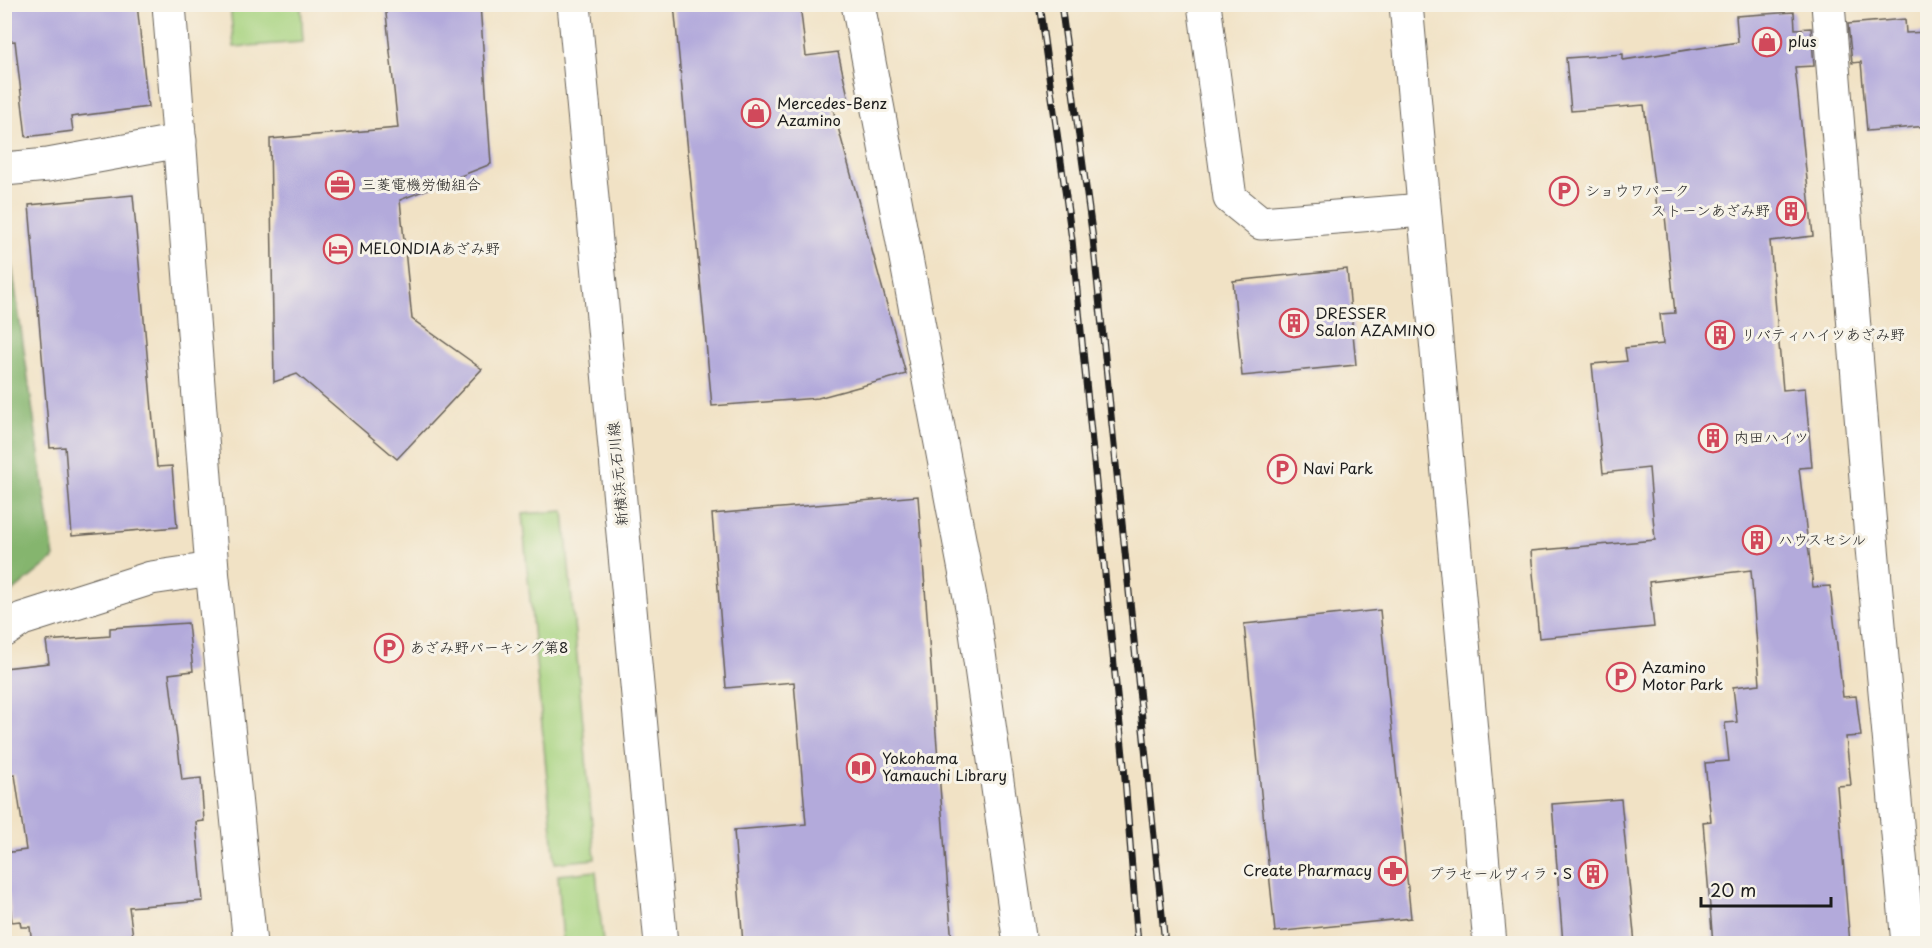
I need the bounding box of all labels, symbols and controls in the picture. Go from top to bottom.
shop icon: plus [1751,26,1783,58]
place label: plus [1788,29,1817,52]
place label: Mercedes-Benz Azamino [777,91,887,131]
shop icon: Mercedes-Benz Azamino [740,97,772,129]
office icon: 三菱電機労働組合 [324,169,356,201]
place label: 三菱電機労働組合 [361,172,481,195]
parking icon: ショウワパーク [1548,175,1580,207]
place label: ショウワパーク [1585,178,1689,201]
building icon: ストーンあざみ野 [1775,195,1807,227]
place label: ストーンあざみ野 [1651,198,1770,221]
hotel icon: MELONDIAあざみ野 [322,233,354,265]
place label: MELONDIAあざみ野 [359,236,500,259]
place label: DRESSER Salon AZAMINO [1315,301,1435,341]
building icon: DRESSER Salon AZAMINO [1278,307,1310,339]
building icon: リバティハイツあざみ野 [1704,319,1736,351]
place label: リバティハイツあざみ野 [1741,322,1905,345]
street label: 新横浜元石川線 [600,421,633,527]
building icon: 内田ハイツ [1697,422,1729,454]
place label: 内田ハイツ [1734,425,1809,448]
parking icon: Navi Park [1266,453,1298,485]
place label: Navi Park [1303,456,1373,479]
building icon: ハウスセシル [1741,524,1773,556]
place label: ハウスセシル [1778,527,1866,550]
parking icon: あざみ野パーキング第8 [373,632,405,664]
place label: あざみ野パーキング第8 [410,635,568,658]
place label: Azamino Motor Park [1642,655,1723,695]
parking icon: Azamino Motor Park [1605,661,1637,693]
place label: Yokohama Yamauchi Library [882,746,1007,786]
library icon: Yokohama Yamauchi Library [845,752,877,784]
pharmacy icon: Create Pharmacy [1377,855,1409,887]
place label: Create Pharmacy [1243,858,1372,881]
building icon: プラセールヴィラ・S [1577,858,1609,890]
place label: プラセールヴィラ・S [1429,861,1572,884]
scale bar [1701,870,1832,908]
text: 20 m [1710,876,1756,903]

